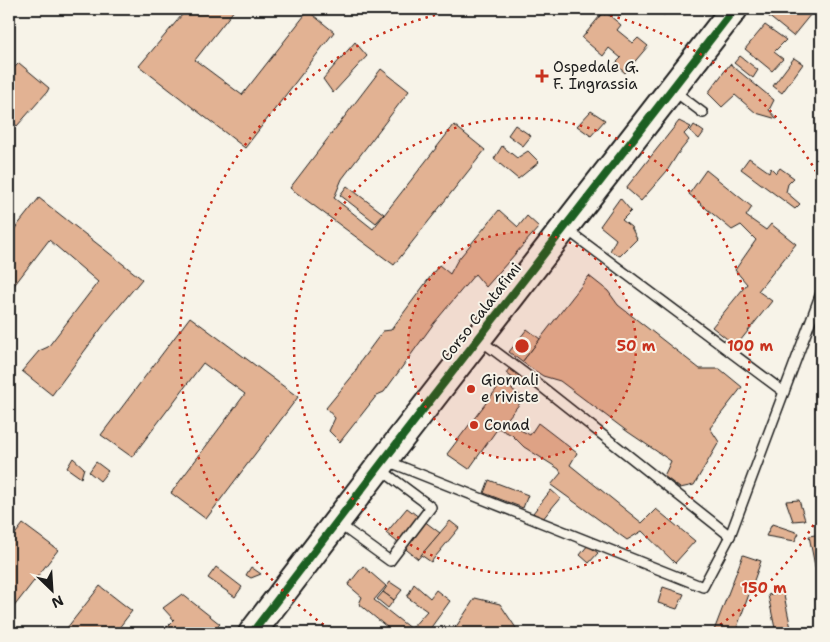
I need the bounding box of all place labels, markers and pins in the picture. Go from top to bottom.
place label: Ospedale G. F. Ingrassia [553,57,639,94]
marker: Ospedale G. F. Ingrassia [535,69,549,83]
centre of rings [513,337,531,355]
place label: Giornali e riviste [481,370,539,407]
marker: Giornali e riviste [465,383,477,395]
place label: Conad [484,415,530,435]
marker: Conad [468,419,480,431]

